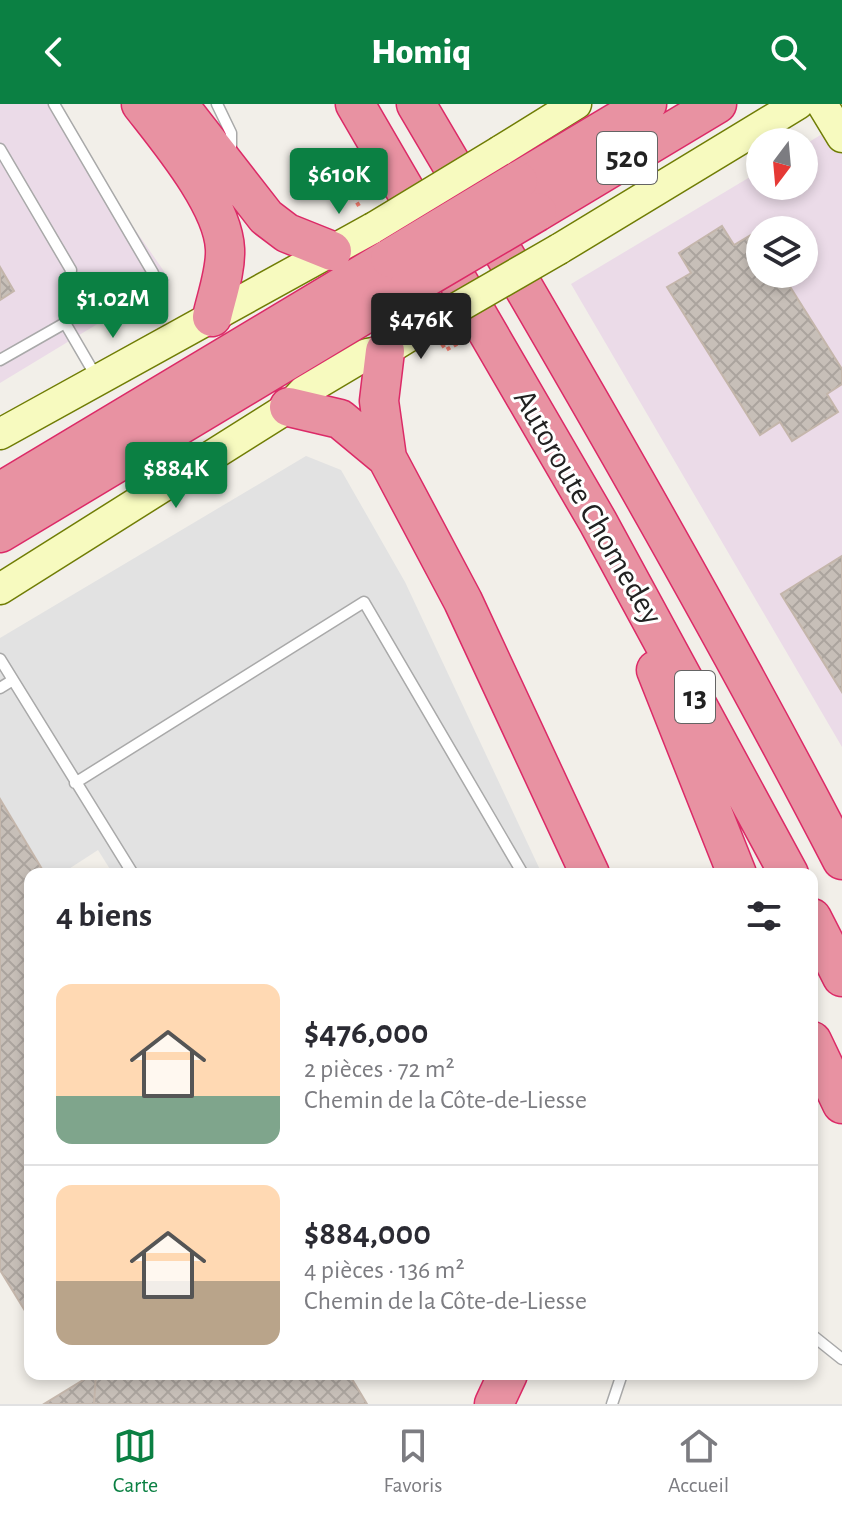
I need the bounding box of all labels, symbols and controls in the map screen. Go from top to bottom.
icon: back [32,30,76,74]
icon: search [766,30,810,74]
text: Homiq [371,34,471,70]
north arrow [746,128,818,200]
map controls [746,128,818,288]
road number: 520 [597,132,657,184]
pin: $610K [283,148,395,216]
text: $610K [308,161,370,187]
button: layers [746,216,818,288]
pin: $1.02M [48,272,178,340]
text: $1.02M [76,285,150,311]
pin: $476K [365,293,477,361]
text: $476K [389,306,453,332]
street label: Autoroute Chomedey [508,384,668,630]
pin: $884K [120,442,232,510]
text: $884K [143,455,209,481]
road number: 13 [675,671,715,723]
icon: filters [742,894,786,938]
text: 4 biens [56,899,152,933]
icon: home [120,1016,216,1112]
text: $476,000 [304,1016,428,1050]
text: 2 pièces · 72 m² [304,1056,455,1082]
text: Chemin de la Côte-de-Liesse [304,1087,587,1113]
icon: home [120,1217,216,1313]
text: $884,000 [304,1217,431,1251]
text: 4 pièces · 136 m² [304,1257,465,1283]
text: Chemin de la Côte-de-Liesse [304,1288,587,1314]
tab: Carte [113,1424,158,1498]
tab: Favoris [384,1424,442,1498]
tab: Accueil [668,1424,729,1498]

